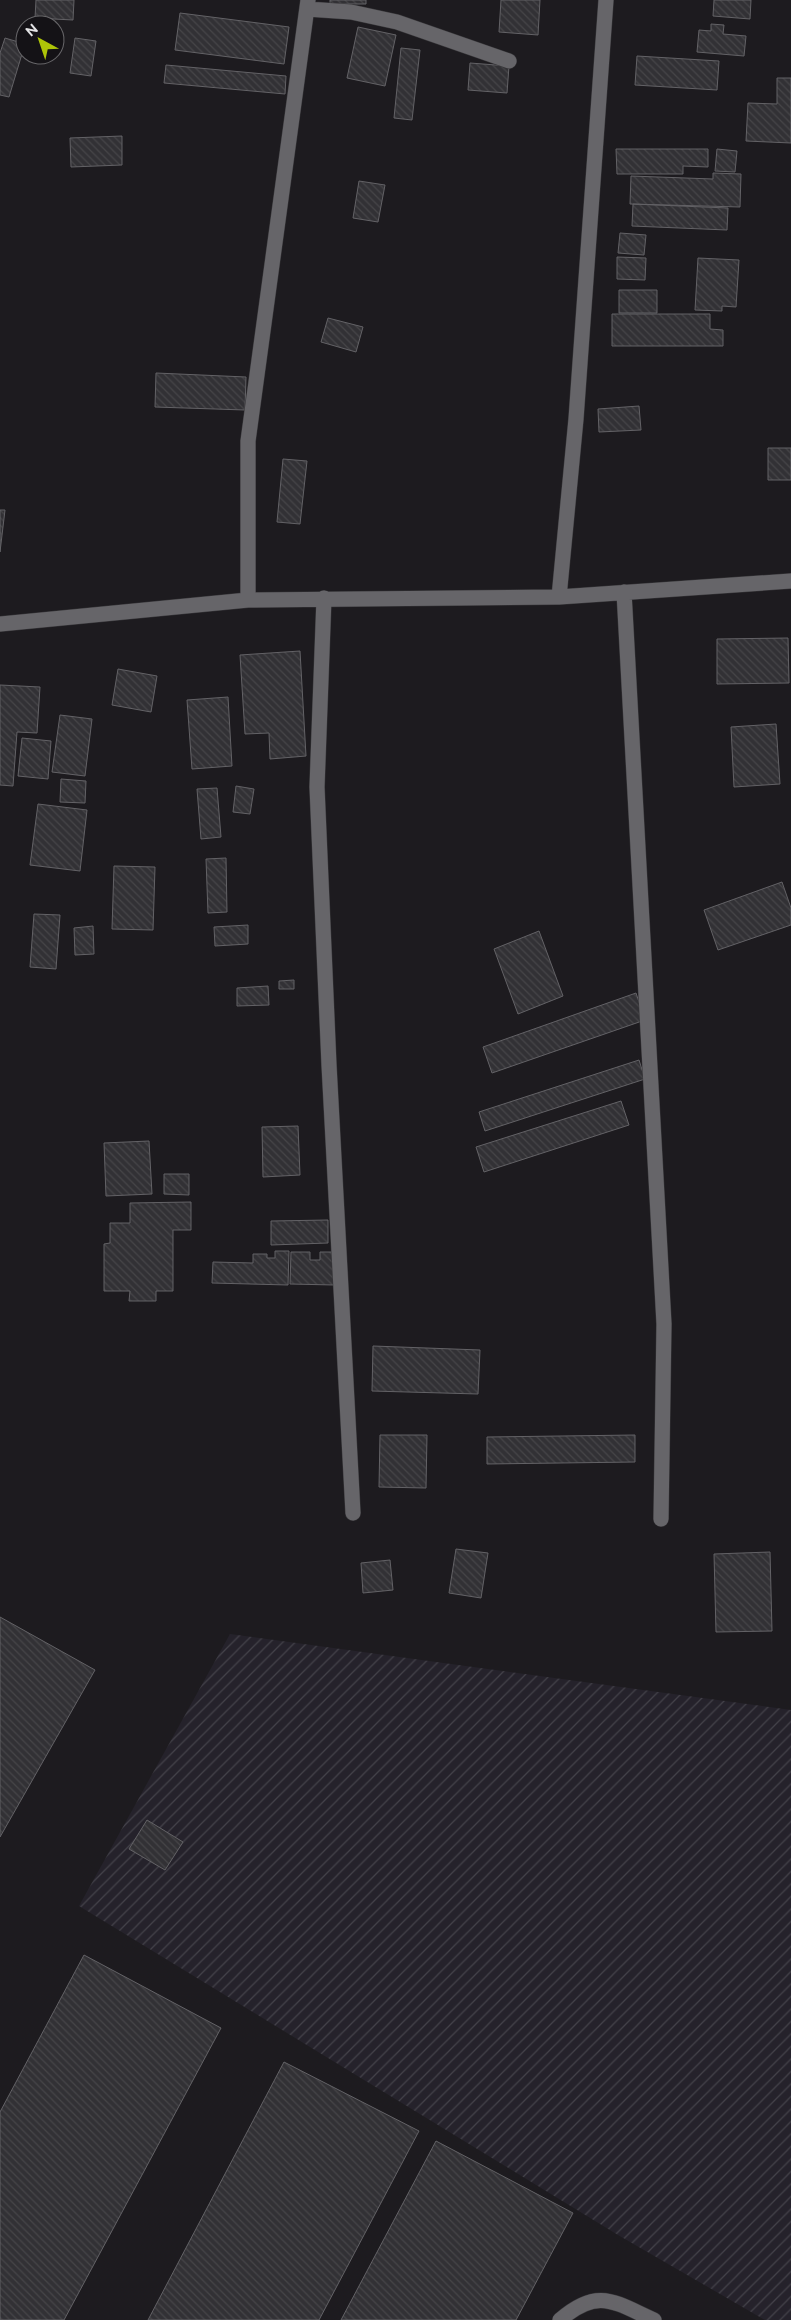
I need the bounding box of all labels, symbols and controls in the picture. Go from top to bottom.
north arrow [15,15,65,65]
text: N [22,20,41,40]

